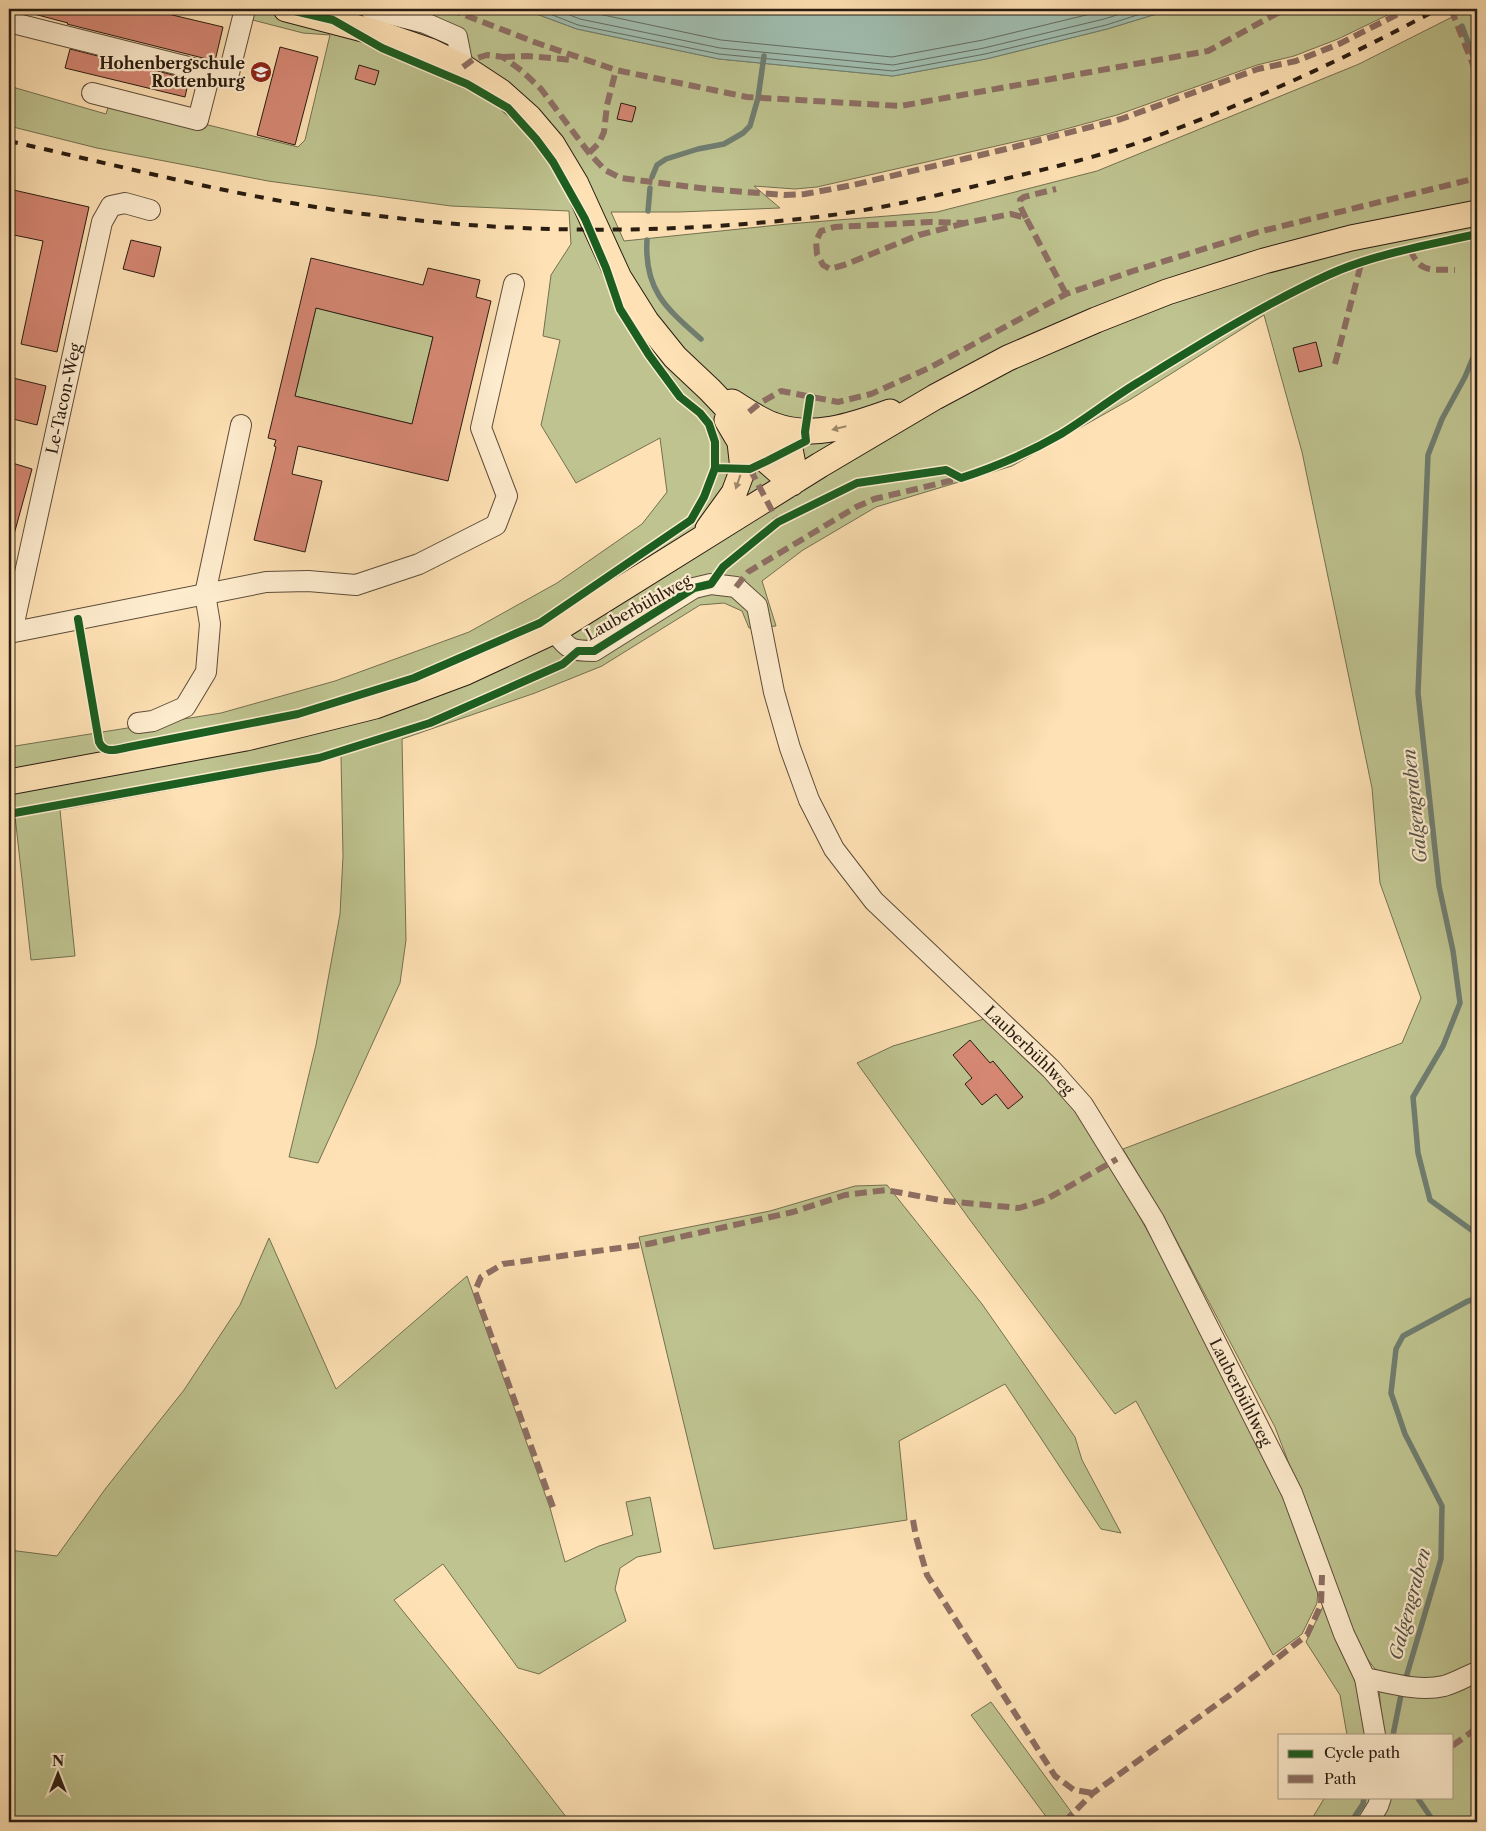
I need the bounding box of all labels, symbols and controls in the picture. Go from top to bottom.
place label: Hohenbergschule Rottenburg [99,53,246,91]
school or university icon: Hohenbergschule Rottenburg [249,60,273,84]
street label: Le-Tacon-Weg [41,341,85,456]
one-way arrow [831,424,846,432]
one-way arrow [734,475,741,490]
street label: Lauberbühlweg [581,569,695,644]
water label: Galgengraben [1398,748,1432,864]
street label: Lauberbühlweg [980,1001,1079,1099]
street label: Lauberbühlweg [1205,1335,1277,1450]
water label: Galgengraben [1385,1545,1436,1662]
legend [1278,1734,1454,1798]
text: Cycle path [1324,1743,1401,1762]
north arrow [32,1748,82,1798]
text: N [52,1752,64,1770]
text: Path [1324,1769,1357,1788]

